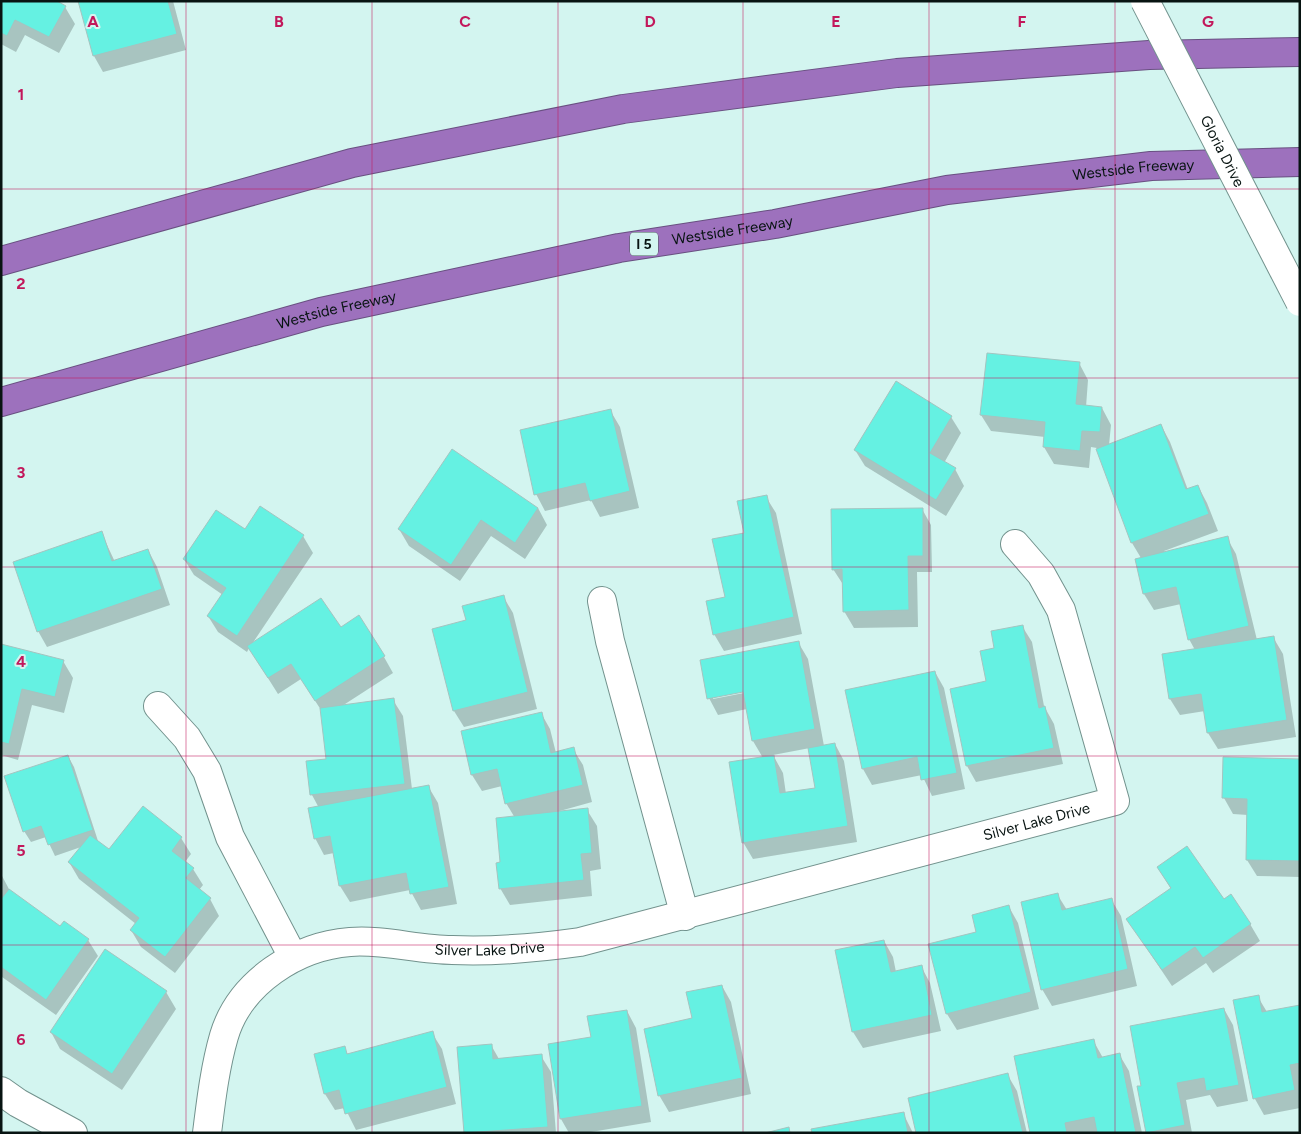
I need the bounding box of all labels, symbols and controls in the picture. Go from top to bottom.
text: A [87,12,99,31]
text: B [274,12,284,31]
text: C [459,12,471,31]
text: D [644,12,656,31]
text: E [831,12,841,31]
text: F [1018,12,1027,31]
text: G [1202,12,1214,31]
text: 1 [18,85,24,104]
street label: Gloria Drive [1196,112,1248,190]
street label: Westside Freeway [1072,156,1195,184]
street label: Westside Freeway [671,212,795,249]
road number: I 5 [630,232,658,255]
text: 2 [16,274,26,293]
street label: Westside Freeway [275,287,398,333]
text: 3 [17,463,26,482]
text: 4 [16,652,26,671]
street label: Silver Lake Drive [981,799,1092,844]
text: 5 [16,841,26,860]
street label: Silver Lake Drive [434,938,545,960]
text: 6 [16,1030,26,1049]

